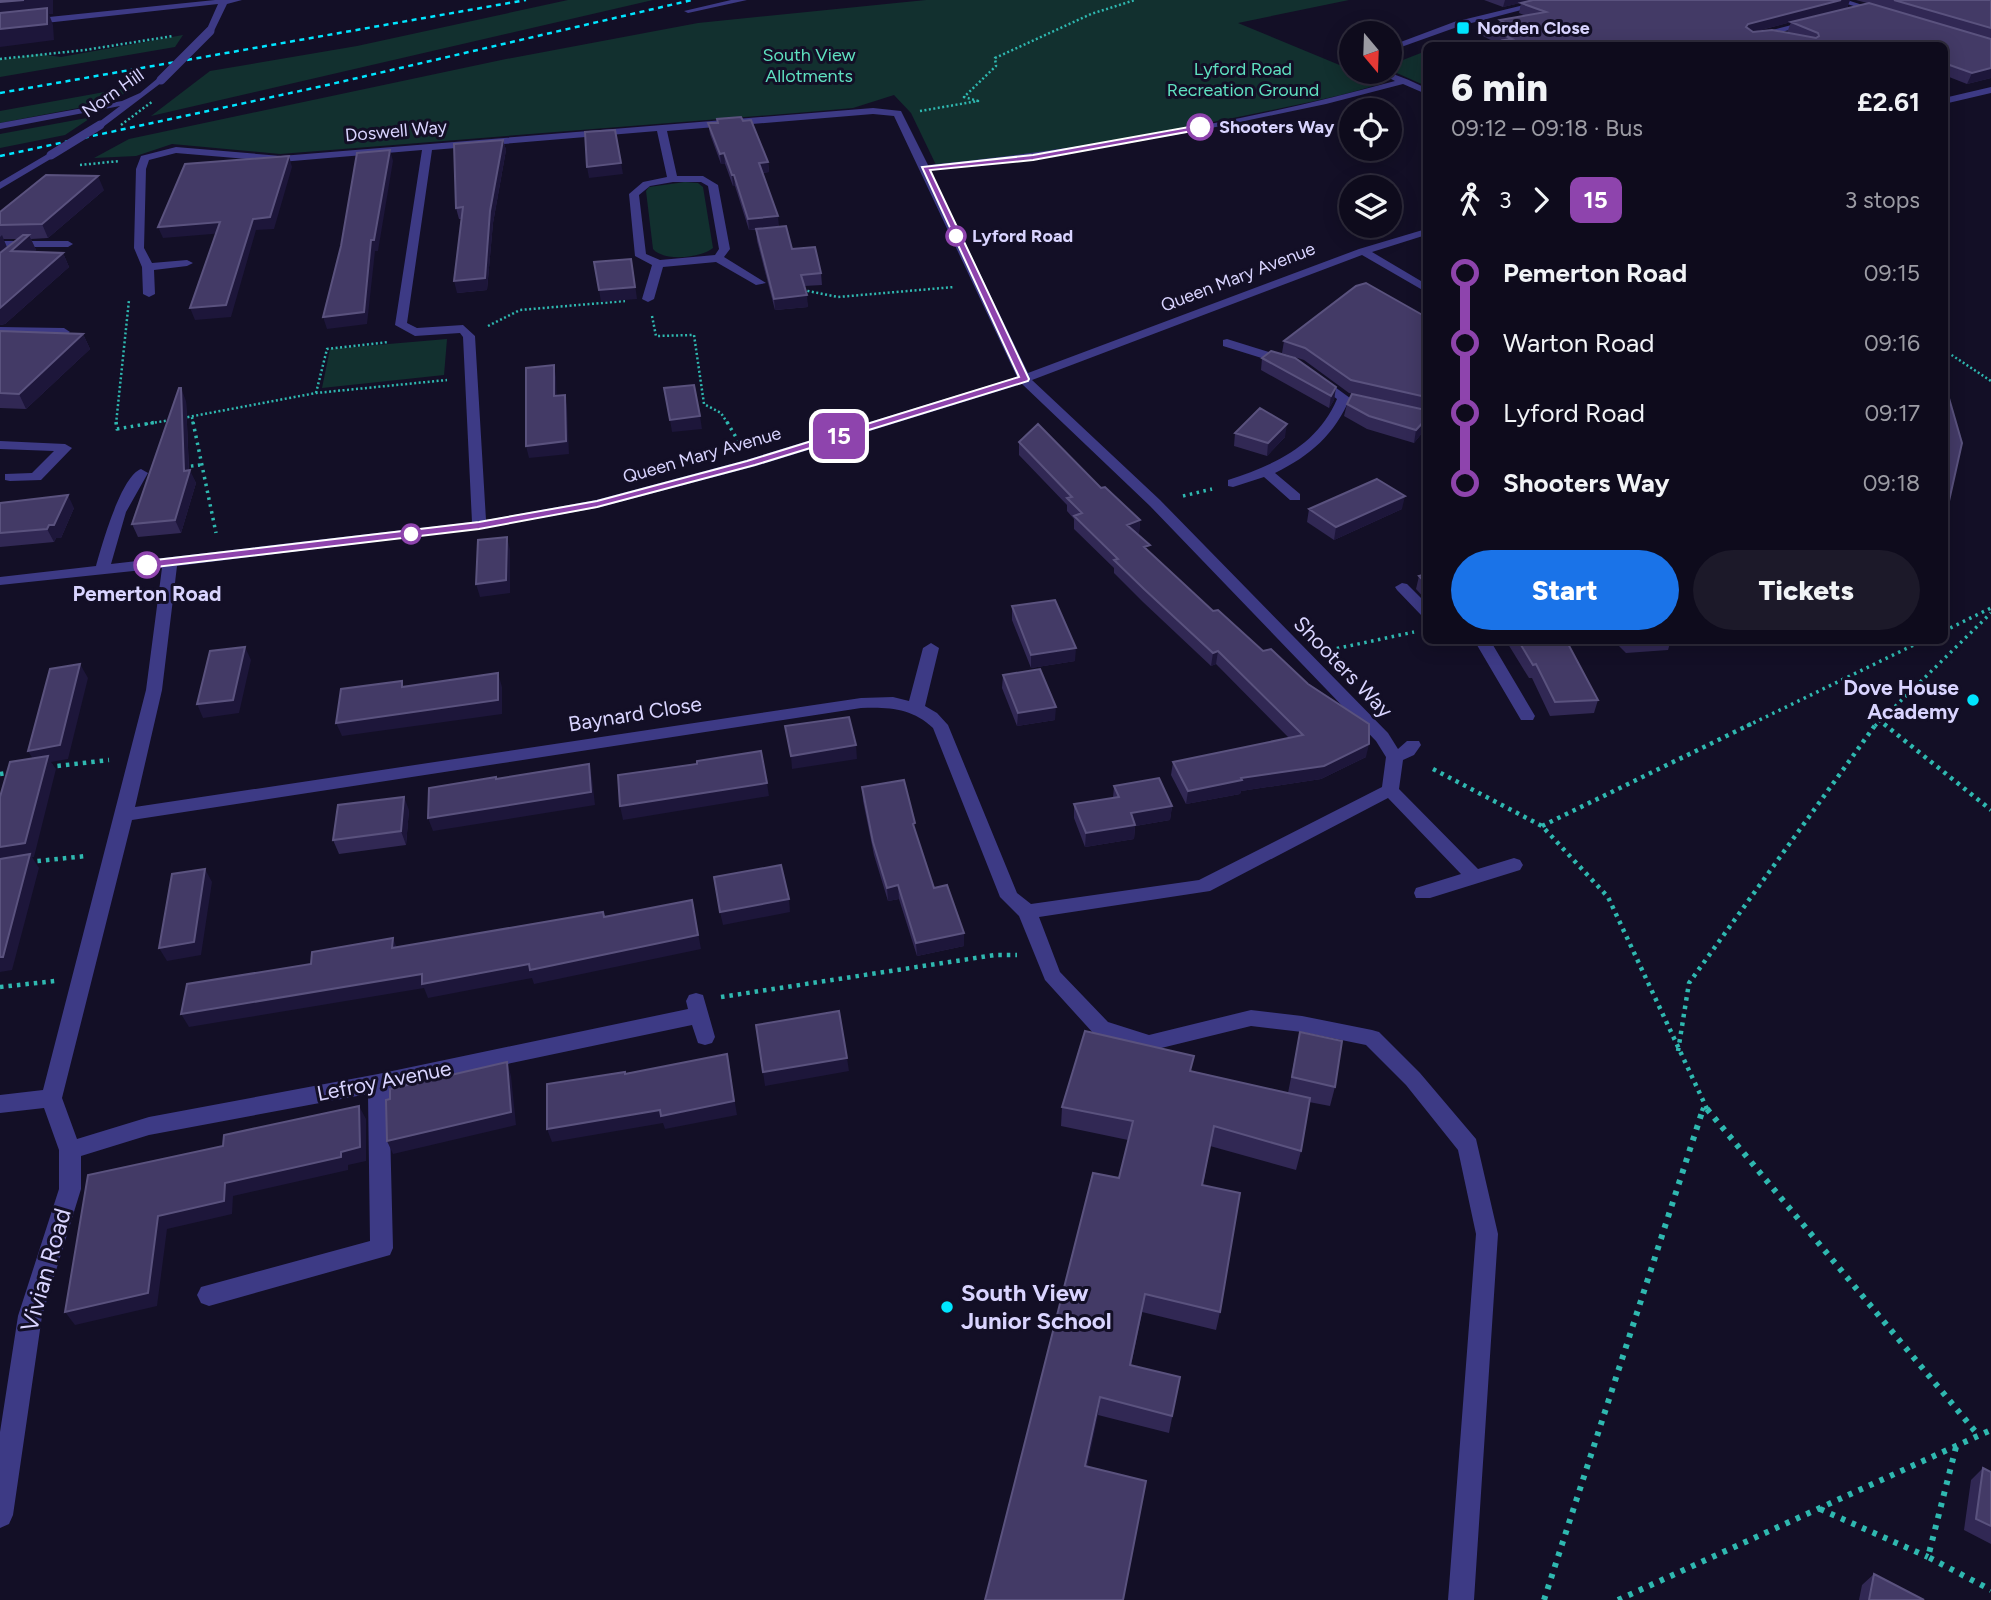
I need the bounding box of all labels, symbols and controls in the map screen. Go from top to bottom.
place label: Norden Close [1477,17,1590,39]
marker: Norden Close [1455,20,1471,36]
north arrow [1339,21,1402,84]
map controls [1339,21,1402,238]
park label: South View Allotments [762,44,856,87]
park label: Lyford Road Recreation Ground [1167,58,1319,101]
street label: Norn Hill [78,64,148,122]
text: 6 min [1451,65,1548,111]
text: £2.61 [1857,86,1920,118]
button: locate [1339,98,1402,161]
marker: Shooters Way [1187,114,1213,140]
text: 09:12 – 09:18 · Bus [1451,114,1643,142]
street label: Doswell Way [344,116,448,146]
place label: Shooters Way [1219,116,1335,138]
button: layers [1339,175,1402,238]
icon: walk [1451,181,1489,219]
icon: forward [1522,181,1560,219]
text: 15 [1584,185,1608,214]
text: 3 [1499,186,1512,214]
text: 3 stops [1845,186,1920,214]
place label: Lyford Road [972,225,1073,247]
marker: Lyford Road [946,226,966,246]
street label: Queen Mary Avenue [1158,237,1318,317]
text: Pemerton Road [1503,257,1687,289]
text: 09:15 [1864,259,1920,287]
text: Warton Road [1503,327,1655,359]
text: 09:16 [1864,329,1920,357]
text: Lyford Road [1503,397,1645,429]
text: 09:17 [1865,399,1920,427]
line badge: 15 [808,413,870,459]
text: 15 [827,421,851,450]
street label: Queen Mary Avenue [620,422,784,488]
text: Shooters Way [1503,467,1670,499]
text: 09:18 [1863,469,1920,497]
unlabelled marker [401,524,421,544]
button: Start [1451,550,1679,630]
button: Tickets [1693,550,1920,630]
marker: Pemerton Road [134,552,160,578]
place label: Pemerton Road [73,581,221,606]
street label: Shooters Way [1289,611,1398,723]
place label: Dove House Academy [1843,675,1960,724]
street label: Baynard Close [566,691,703,736]
marker: Dove House Academy [1965,692,1981,708]
street label: Lefroy Avenue [315,1055,453,1106]
street label: Vivian Road [14,1205,77,1335]
place label: South View Junior School [961,1278,1112,1335]
marker: South View Junior School [939,1299,955,1315]

